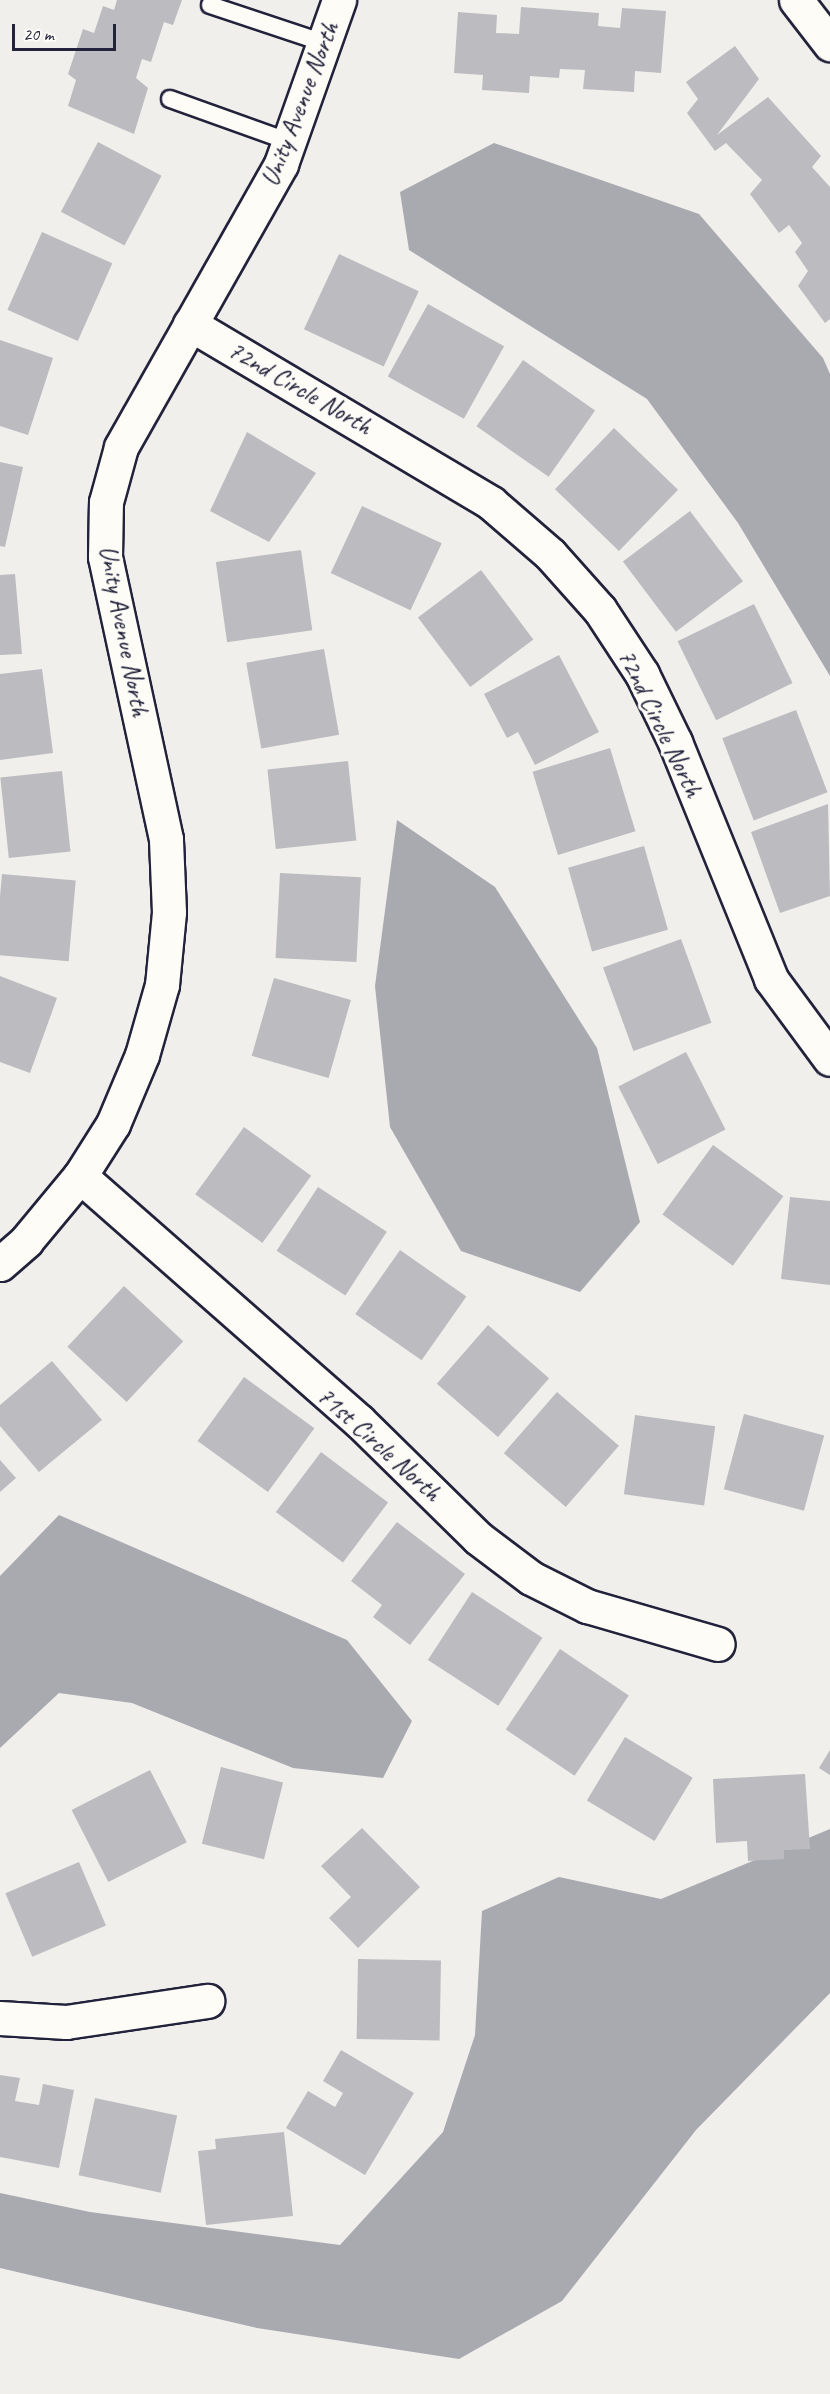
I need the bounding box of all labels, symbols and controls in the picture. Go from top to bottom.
scale bar [15,12,118,50]
street label: Unity Avenue North [254,17,346,191]
text: 20 m [23,23,54,45]
street label: 72nd Circle North [223,334,377,442]
street label: Unity Avenue North [92,543,156,719]
street label: 72nd Circle North [611,644,709,802]
street label: 71st Circle North [310,1380,448,1508]

